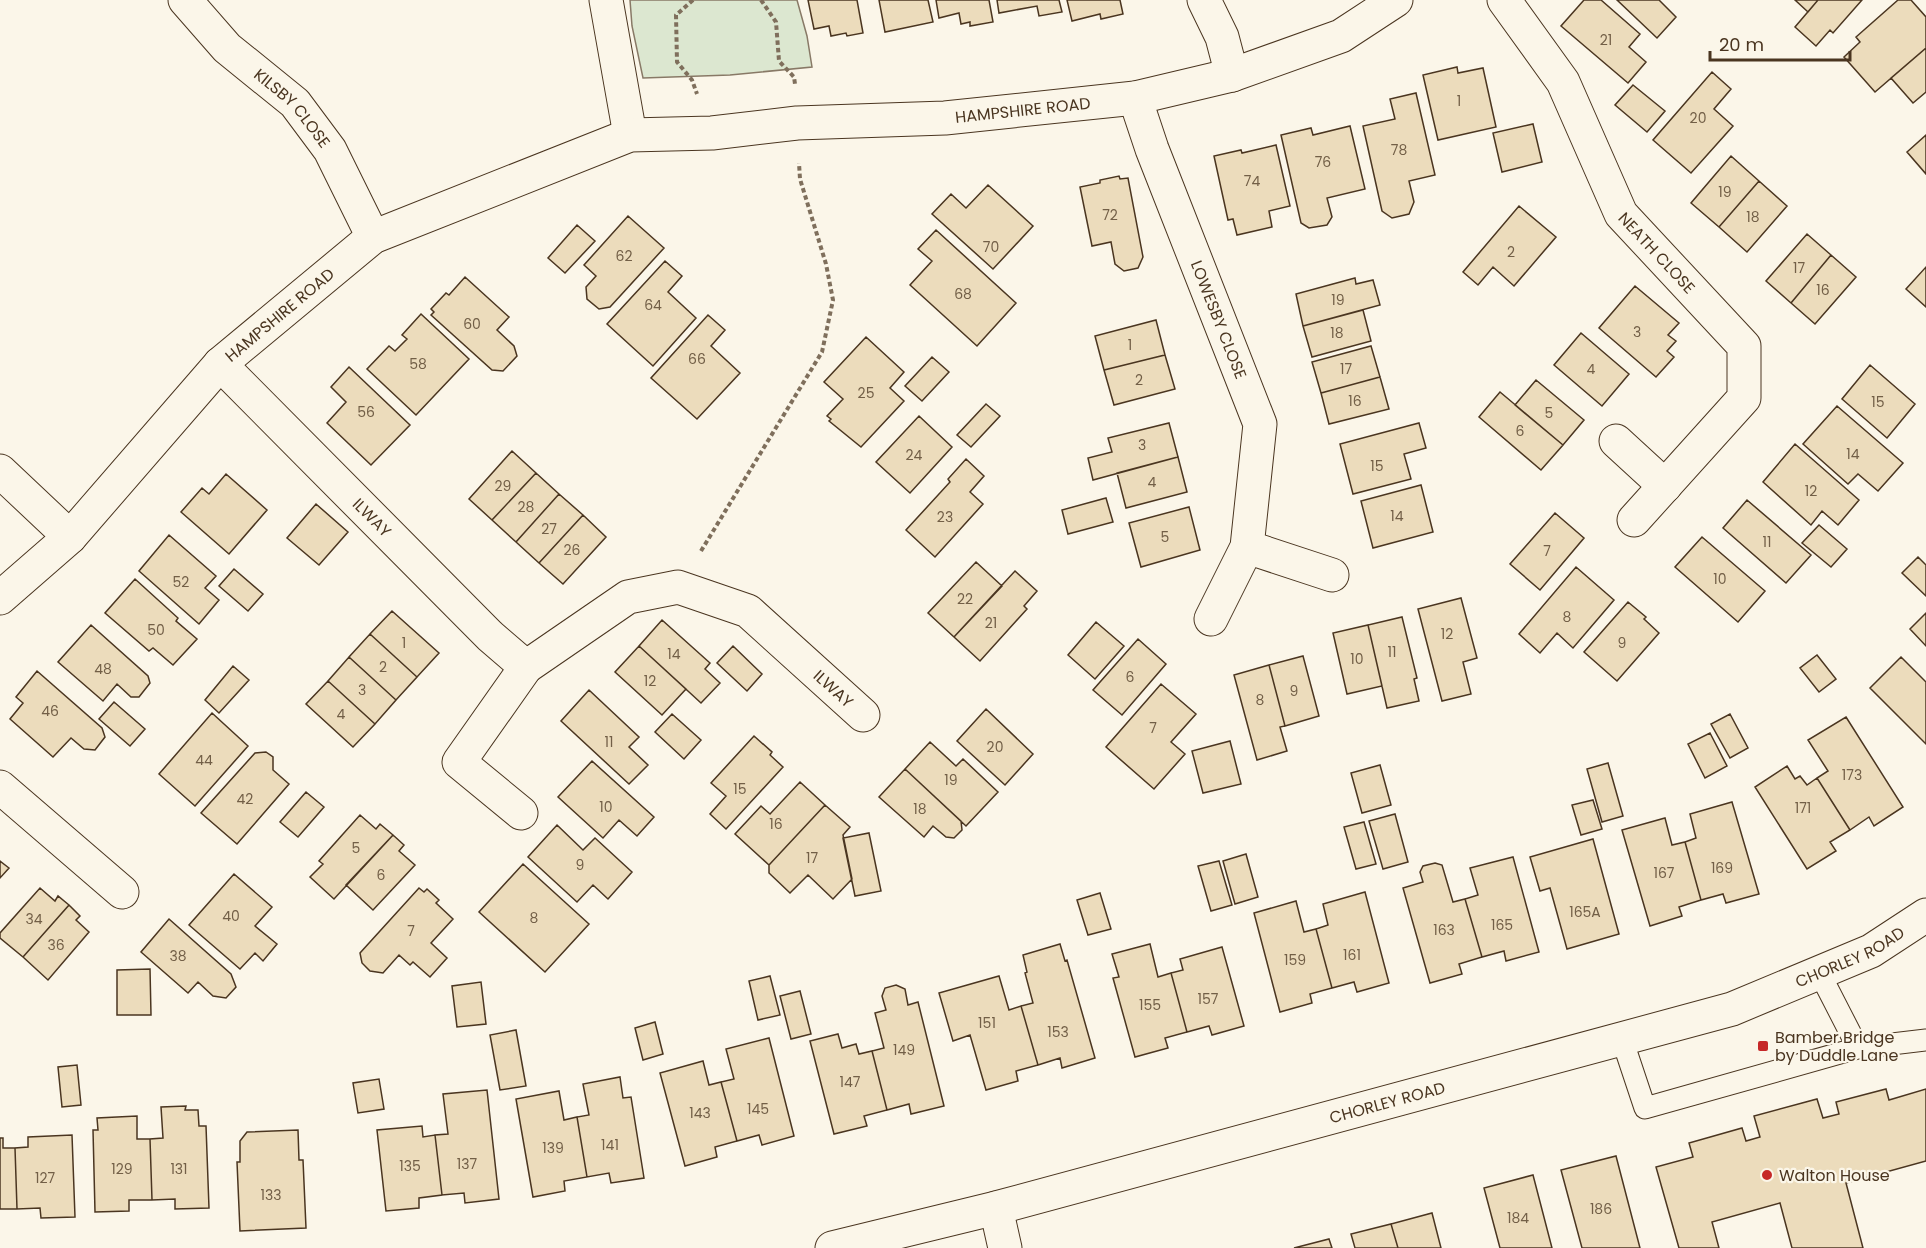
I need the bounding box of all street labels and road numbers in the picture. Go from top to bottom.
street label: KILSBY CLOSE [249,63,336,153]
street label: HAMPSHIRE ROAD [954,92,1092,129]
street label: NEATH CLOSE [1613,207,1700,299]
street label: LOWESBY CLOSE [1185,257,1252,382]
street label: HAMPSHIRE ROAD [220,263,339,367]
street label: ILWAY [347,493,397,543]
street label: ILWAY [808,665,859,713]
street label: CHORLEY ROAD [1792,921,1909,993]
street label: CHORLEY ROAD [1327,1076,1448,1129]

